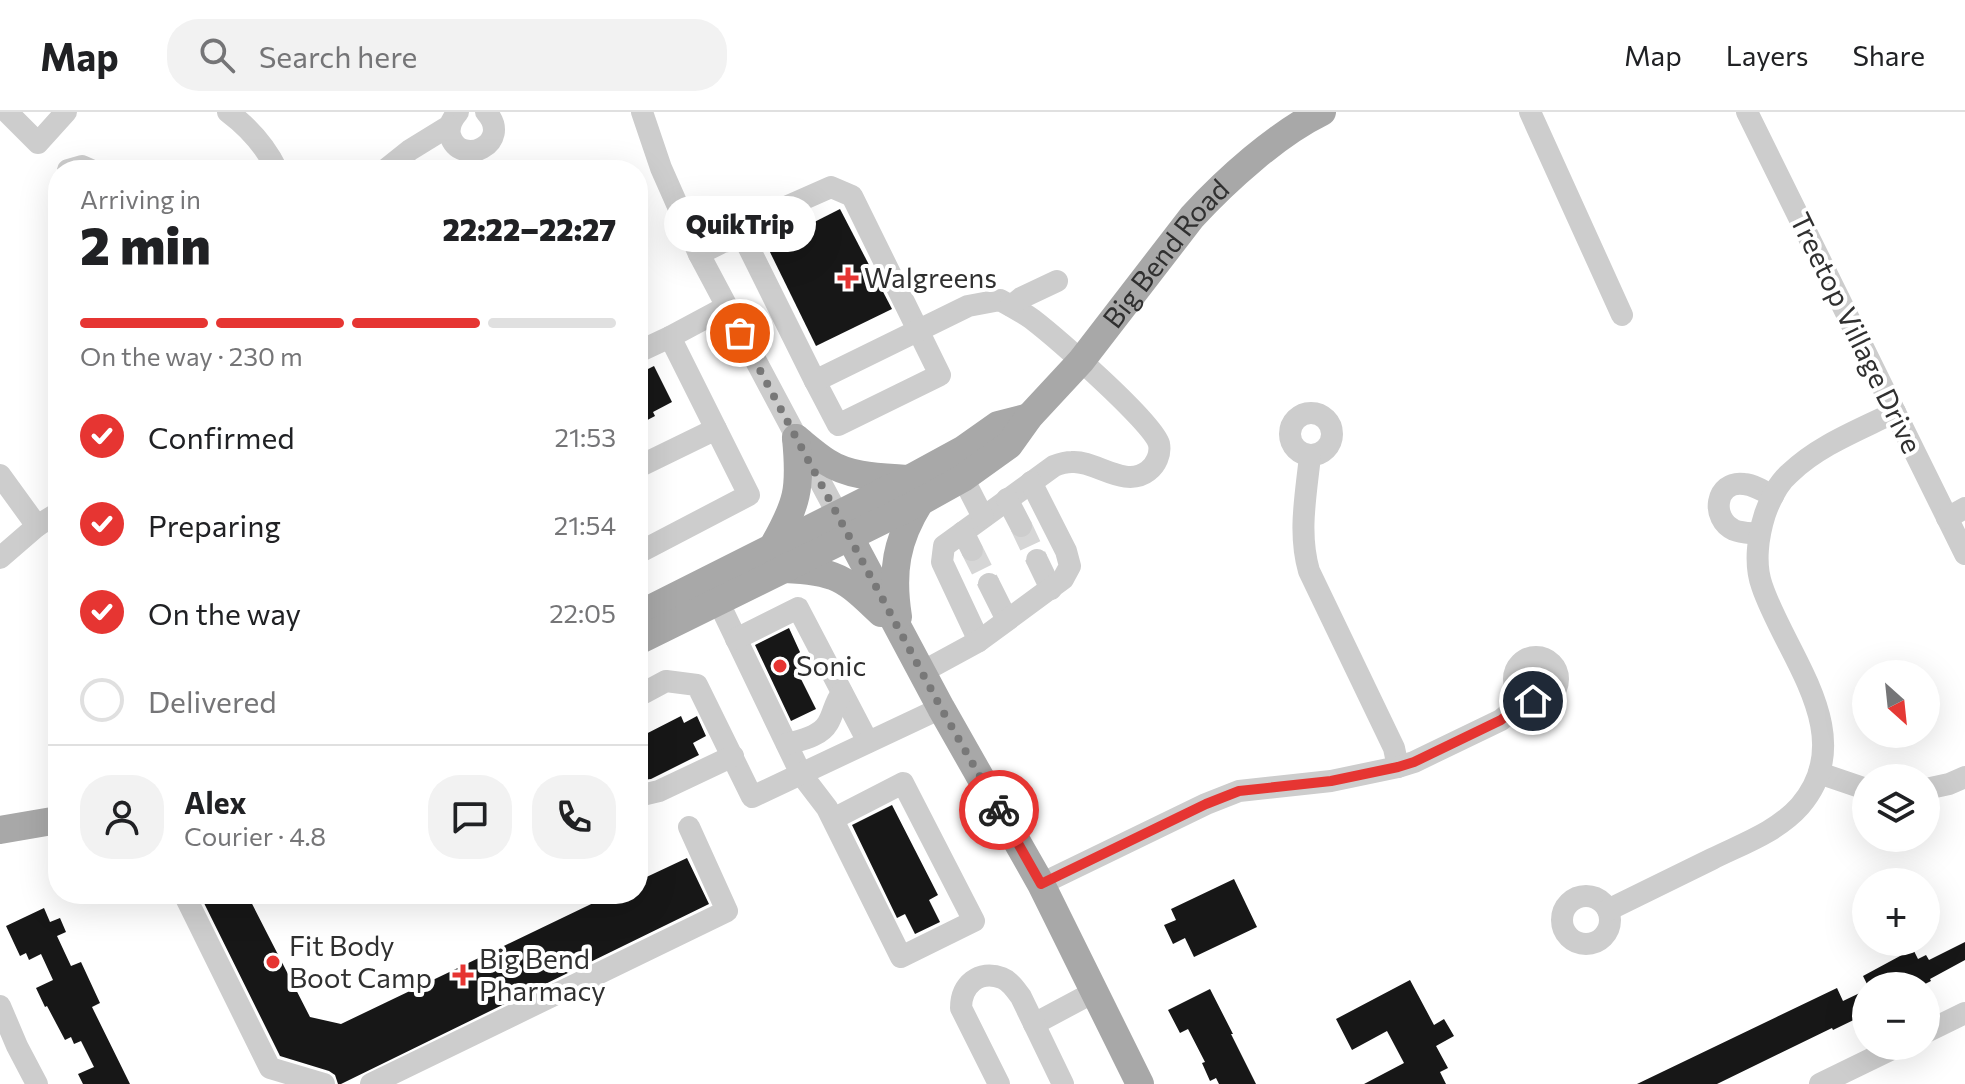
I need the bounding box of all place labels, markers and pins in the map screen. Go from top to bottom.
callout: QuikTrip [664,197,816,253]
place label: Walgreens [864,260,997,294]
marker: Walgreens [839,269,857,287]
pin [706,299,774,367]
place label: Sonic [796,648,866,682]
marker: Sonic [771,657,789,675]
pin [1499,667,1567,735]
place label: Fit Body Boot Camp [289,928,432,994]
place label: Big Bend Pharmacy [479,941,606,1007]
marker: Fit Body Boot Camp [264,953,282,971]
marker: Big Bend Pharmacy [454,966,472,984]

